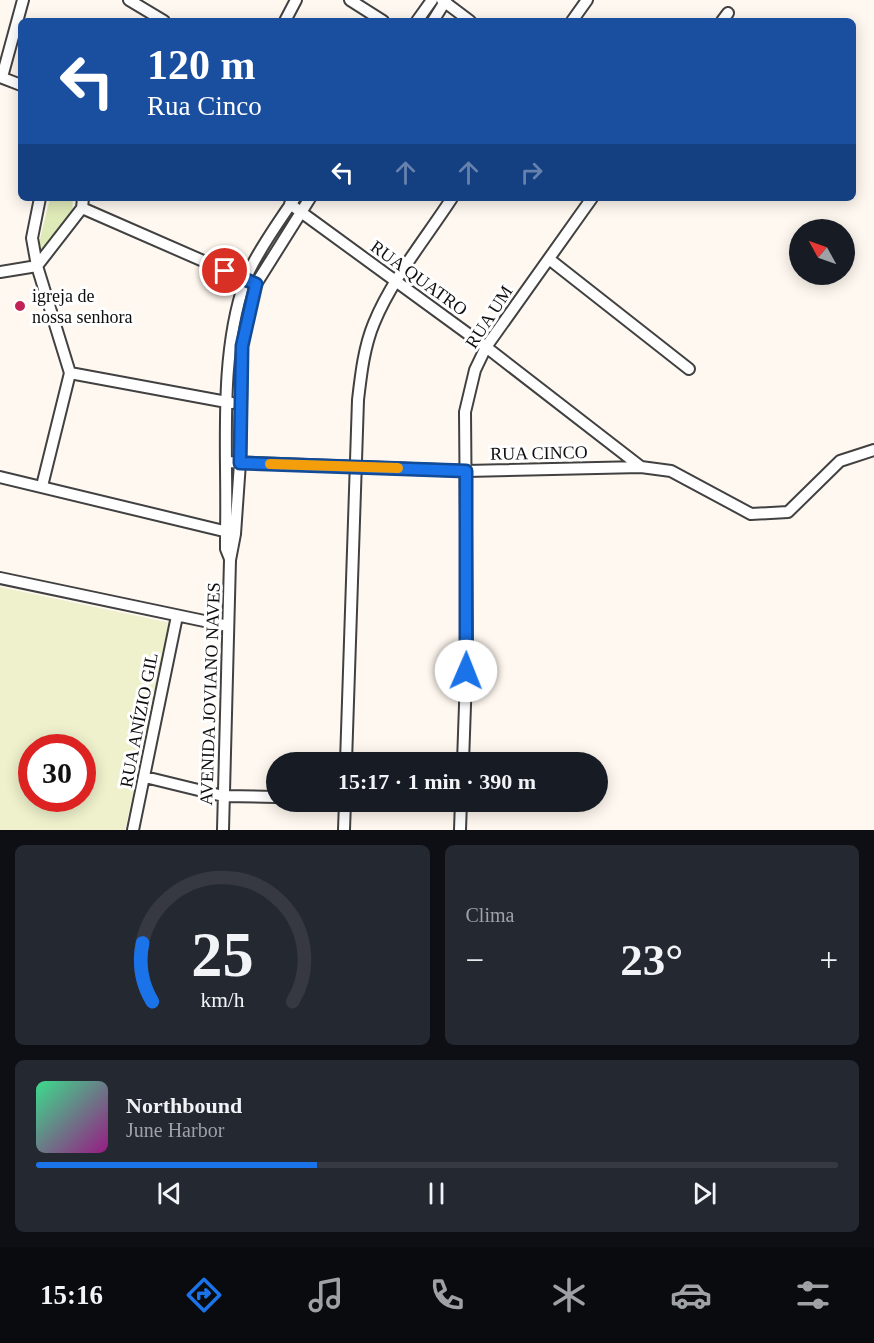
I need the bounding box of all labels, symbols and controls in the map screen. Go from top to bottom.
icon: left [48,42,126,120]
text: 120 m [147,42,256,88]
text: Rua Cinco [147,91,262,121]
icon: left [326,156,359,189]
icon: ahead [389,156,422,189]
icon: ahead [452,156,485,189]
icon: right [515,156,548,189]
north arrow [789,219,855,285]
map controls [789,219,855,285]
street label: RUA QUATRO [367,236,471,320]
pin [199,245,250,296]
icon: arrive [208,254,241,287]
street label: RUA UM [461,282,517,352]
place label: igreja de nossa senhora [32,286,132,327]
marker: igreja de nossa senhora [13,299,27,313]
street label: RUA CINCO [490,442,588,464]
street label: AVENIDA JOVIANO NAVES [196,582,224,806]
position arrow [434,639,498,703]
street label: RUA ANÍZIO GIL [115,651,162,789]
speed limit sign: 30 [18,734,96,812]
text: 15:17 · 1 min · 390 m [338,769,536,794]
text: Clima [466,904,514,926]
text: 25 [191,920,253,989]
text: 23° [620,935,683,985]
text: − [466,942,484,978]
text: + [819,942,838,978]
text: km/h [200,988,245,1012]
text: Northbound [126,1093,242,1118]
text: June Harbor [126,1119,224,1141]
icon: previous [153,1177,186,1210]
icon: pause [420,1177,453,1210]
icon: next [688,1177,721,1210]
icon: directions [183,1274,225,1316]
icon: music [305,1274,347,1316]
icon: phone [426,1274,468,1316]
icon: climate [548,1274,590,1316]
icon: car [670,1274,712,1316]
icon: filters [792,1274,834,1316]
text: 15:16 [40,1280,103,1310]

